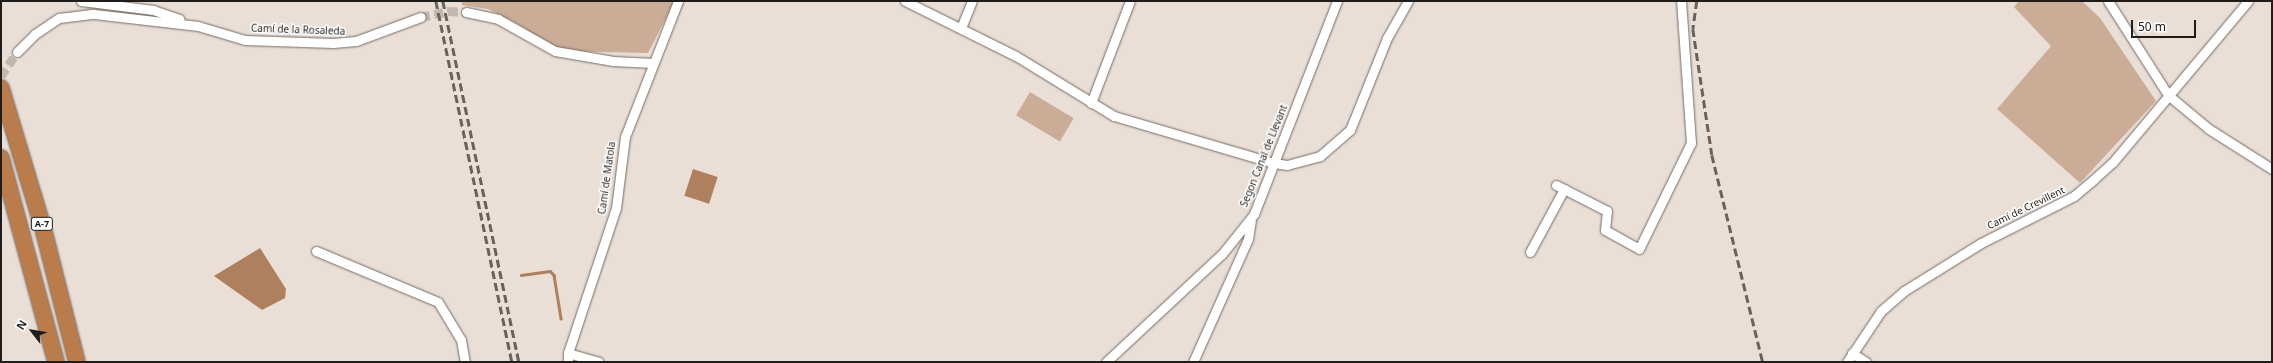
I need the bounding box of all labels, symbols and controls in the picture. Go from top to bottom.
scale bar [2133,12,2198,38]
text: 50 m [2138,18,2166,35]
street label: Camí de la Rosaleda [251,22,345,38]
street label: Segon Canal de Llevant [1238,103,1290,209]
street label: Camí de Matola [596,141,618,215]
street label: Camí de Crevillent [1985,184,2067,232]
road number: A-7 [30,217,54,231]
north arrow [12,311,52,351]
text: N [13,317,30,332]

